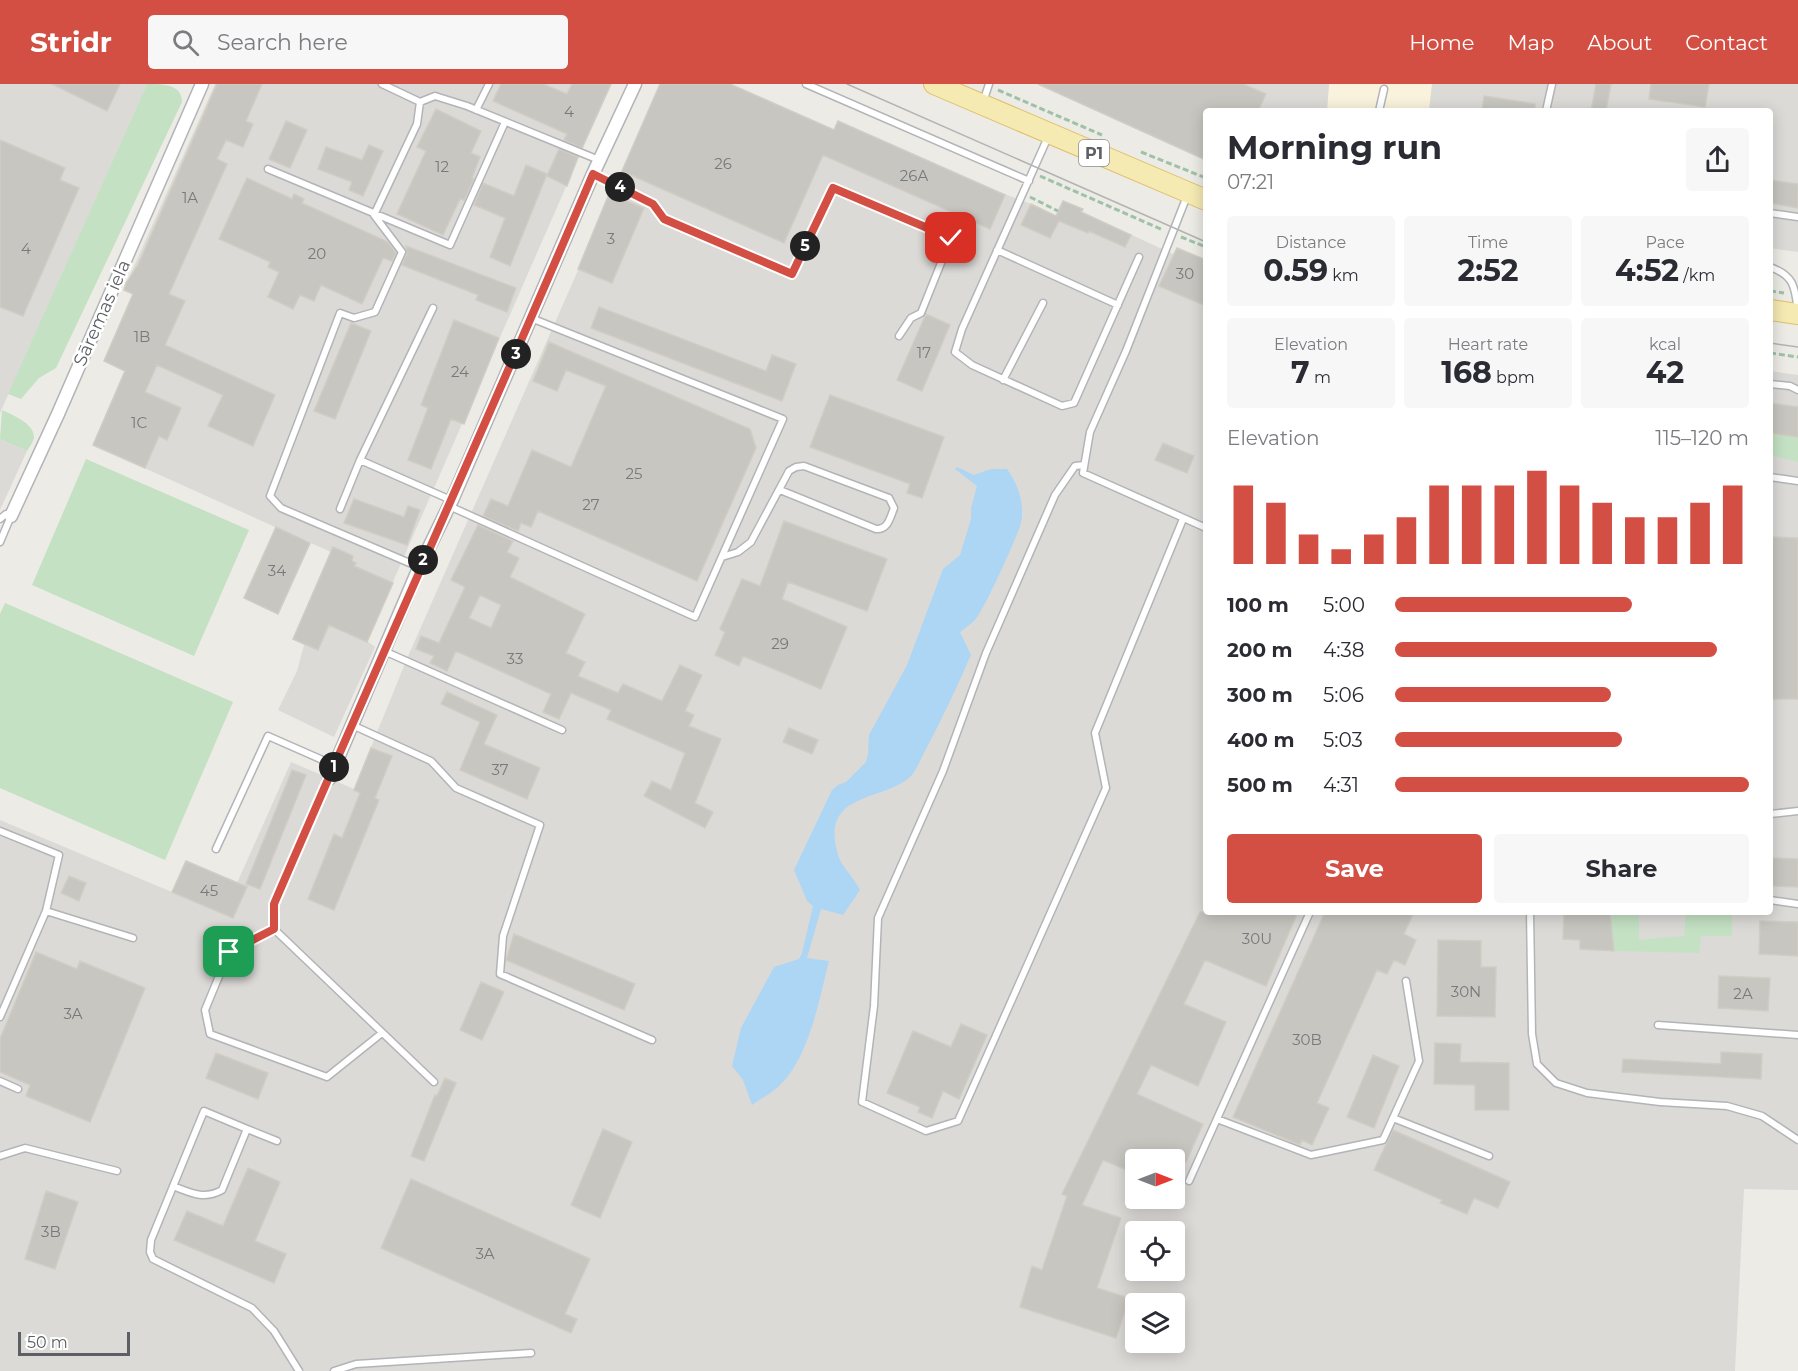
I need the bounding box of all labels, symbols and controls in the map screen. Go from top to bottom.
search box [148,15,568,69]
text: Stridr [30,25,112,59]
icon: search [169,26,202,59]
text: Search here [217,29,348,56]
text: Home [1409,30,1474,55]
text: Map [1507,30,1554,55]
text: About [1587,30,1652,55]
text: Contact [1685,30,1768,55]
house number: 4 [564,102,574,121]
text: Morning run [1227,127,1442,167]
button: share [1686,128,1749,191]
road number: P1 [1079,140,1109,166]
house number: 26 [714,154,732,173]
house number: 12 [435,157,449,176]
house number: 26A [900,166,928,185]
text: 07:21 [1227,170,1274,194]
pin: 4 [605,172,635,202]
text: 4 [614,177,626,196]
house number: 1A [182,188,198,207]
pin [925,212,976,263]
icon: check [934,221,967,254]
house number: 3 [607,229,615,248]
pin: 5 [790,231,820,261]
text: Distance [1276,233,1346,252]
text: Time [1468,233,1508,252]
text: Pace [1645,233,1685,252]
text: 5 [800,236,810,255]
house number: 4 [21,239,31,258]
house number: 20 [308,244,326,263]
text: 0.59 [1263,252,1328,289]
text: 2:52 [1458,252,1518,289]
text: 4:52 [1615,252,1679,289]
street label: Sāremas iela [69,256,135,370]
house number: 30 [1176,264,1194,283]
text: km [1328,266,1359,285]
text: /km [1679,266,1715,285]
house number: 1B [134,327,150,346]
text: Elevation [1274,335,1348,354]
text: Heart rate [1448,335,1528,354]
text: kcal [1649,335,1681,354]
pin: 3 [501,339,531,369]
house number: 17 [917,343,931,362]
text: 3 [511,344,521,363]
text: 7 [1291,354,1310,391]
text: 168 [1441,354,1492,391]
text: 42 [1646,354,1684,391]
house number: 24 [451,362,469,381]
text: m [1310,368,1331,387]
text: bpm [1492,368,1535,387]
house number: 1C [131,413,147,432]
text: Elevation [1227,426,1319,450]
text: 115–120 m [1655,426,1749,450]
house number: 25 [625,464,643,483]
house number: 27 [582,495,600,514]
pin: 2 [408,545,438,575]
text: 2 [418,550,428,569]
house number: 34 [268,561,286,580]
text: 100 m [1227,593,1289,617]
text: 5:00 [1323,593,1365,617]
house number: 29 [771,634,789,653]
text: 200 m [1227,638,1293,662]
text: 4:38 [1323,638,1365,662]
house number: 33 [507,649,523,668]
text: 300 m [1227,683,1293,707]
text: 5:06 [1323,683,1364,707]
text: 400 m [1227,728,1295,752]
text: 5:03 [1323,728,1363,752]
pin: 1 [319,752,349,782]
text: 1 [331,757,337,776]
house number: 37 [491,760,509,779]
text: 500 m [1227,773,1293,797]
text: 4:31 [1323,773,1359,797]
button: Save [1227,834,1482,903]
button: Share [1494,834,1749,903]
house number: 45 [200,881,218,900]
pin [203,926,254,977]
house number: 30U [1242,929,1272,948]
icon: arrive [212,935,245,968]
house number: 30N [1451,982,1481,1001]
house number: 2A [1733,984,1753,1003]
house number: 3A [63,1004,83,1023]
house number: 30B [1292,1030,1322,1049]
north arrow [1125,1149,1185,1209]
map controls [1125,1149,1185,1353]
button: locate [1125,1221,1185,1281]
house number: 3B [41,1222,61,1241]
house number: 3A [475,1244,495,1263]
button: layers [1125,1293,1185,1353]
scale bar [18,1329,130,1356]
text: 50 m [27,1333,68,1352]

